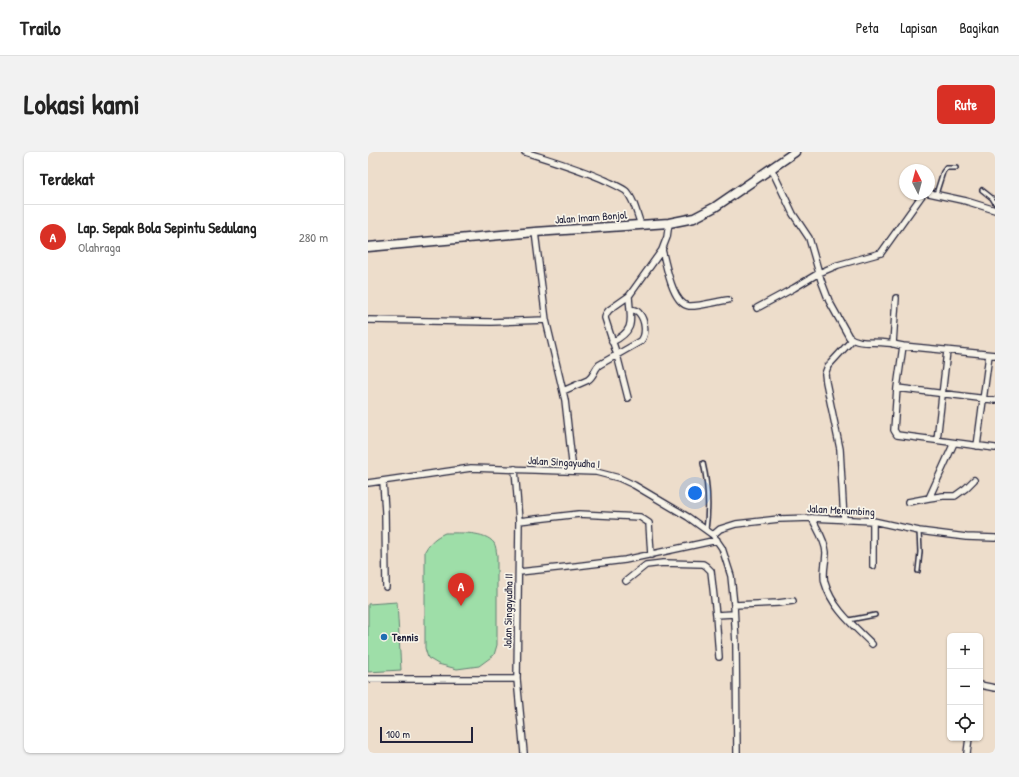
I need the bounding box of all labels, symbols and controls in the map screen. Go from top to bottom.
text: Trailo [20,15,61,41]
text: Peta [856,18,878,37]
text: Lapisan [900,18,937,37]
text: Bagikan [959,18,999,37]
text: Lokasi kami [24,85,140,123]
button: Rute [937,85,995,124]
north arrow [899,164,935,200]
text: Terdekat [40,167,94,190]
street label: Jalan Imam Bonjol [554,207,628,227]
text: Lap. Sepak Bola Sepintu Sedulang [78,217,256,238]
text: A [50,228,56,246]
text: 280 m [299,228,328,246]
text: Olahraga [78,238,120,256]
street label: Jalan Singayudha I [528,453,600,471]
your location [685,483,705,503]
street label: Jalan Menumbing [807,501,875,519]
pin: A [448,573,474,606]
street label: Jalan Singayudha II [500,573,516,649]
place label: Tennis [391,630,419,644]
marker: Tennis [379,632,389,642]
map controls [947,633,983,741]
button: + [947,633,983,669]
button: − [947,669,983,705]
button: locate [947,705,983,741]
scale bar [380,725,473,744]
text: 100 m [386,727,410,741]

